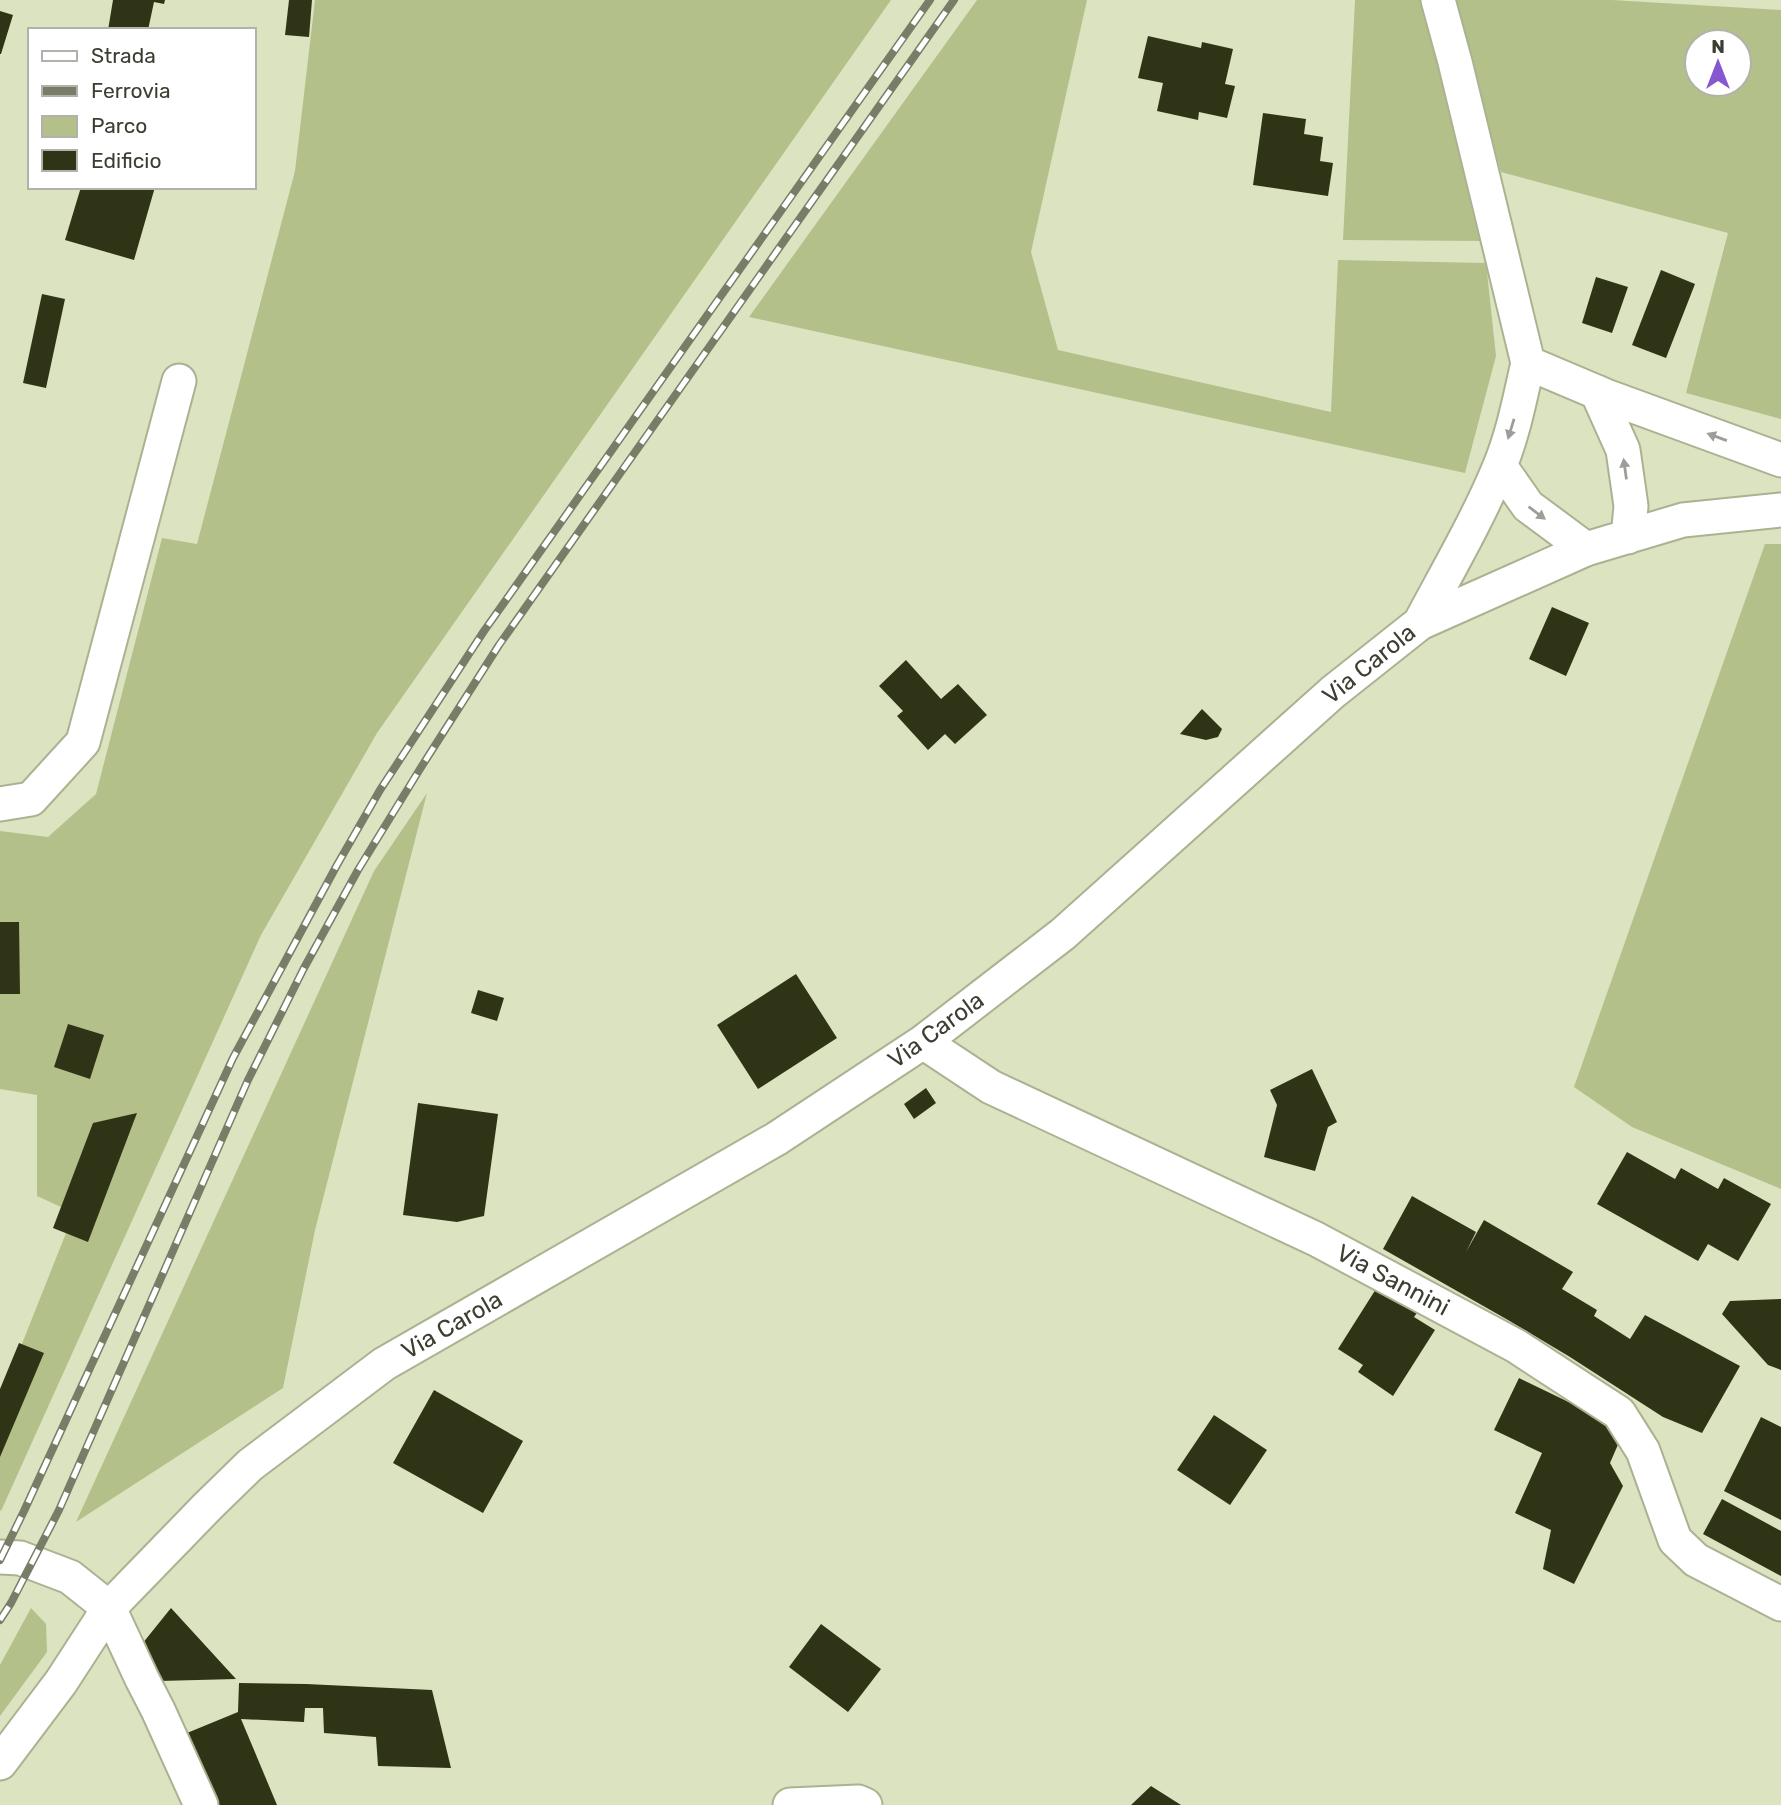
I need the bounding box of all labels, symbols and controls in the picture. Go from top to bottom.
legend [28,28,256,189]
north arrow [1683,28,1753,98]
text: N [1711,35,1725,58]
text: Strada [91,43,156,68]
text: Ferrovia [91,78,171,103]
text: Parco [91,113,147,138]
text: Edificio [91,148,161,173]
one-way arrow [1505,419,1515,440]
one-way arrow [1706,431,1727,442]
one-way arrow [1620,458,1631,480]
one-way arrow [1528,506,1546,521]
street label: Via Carola [1317,618,1421,710]
street label: Via Carola [883,986,989,1074]
street label: Via Sannini [1332,1239,1454,1321]
street label: Via Carola [397,1285,507,1365]

